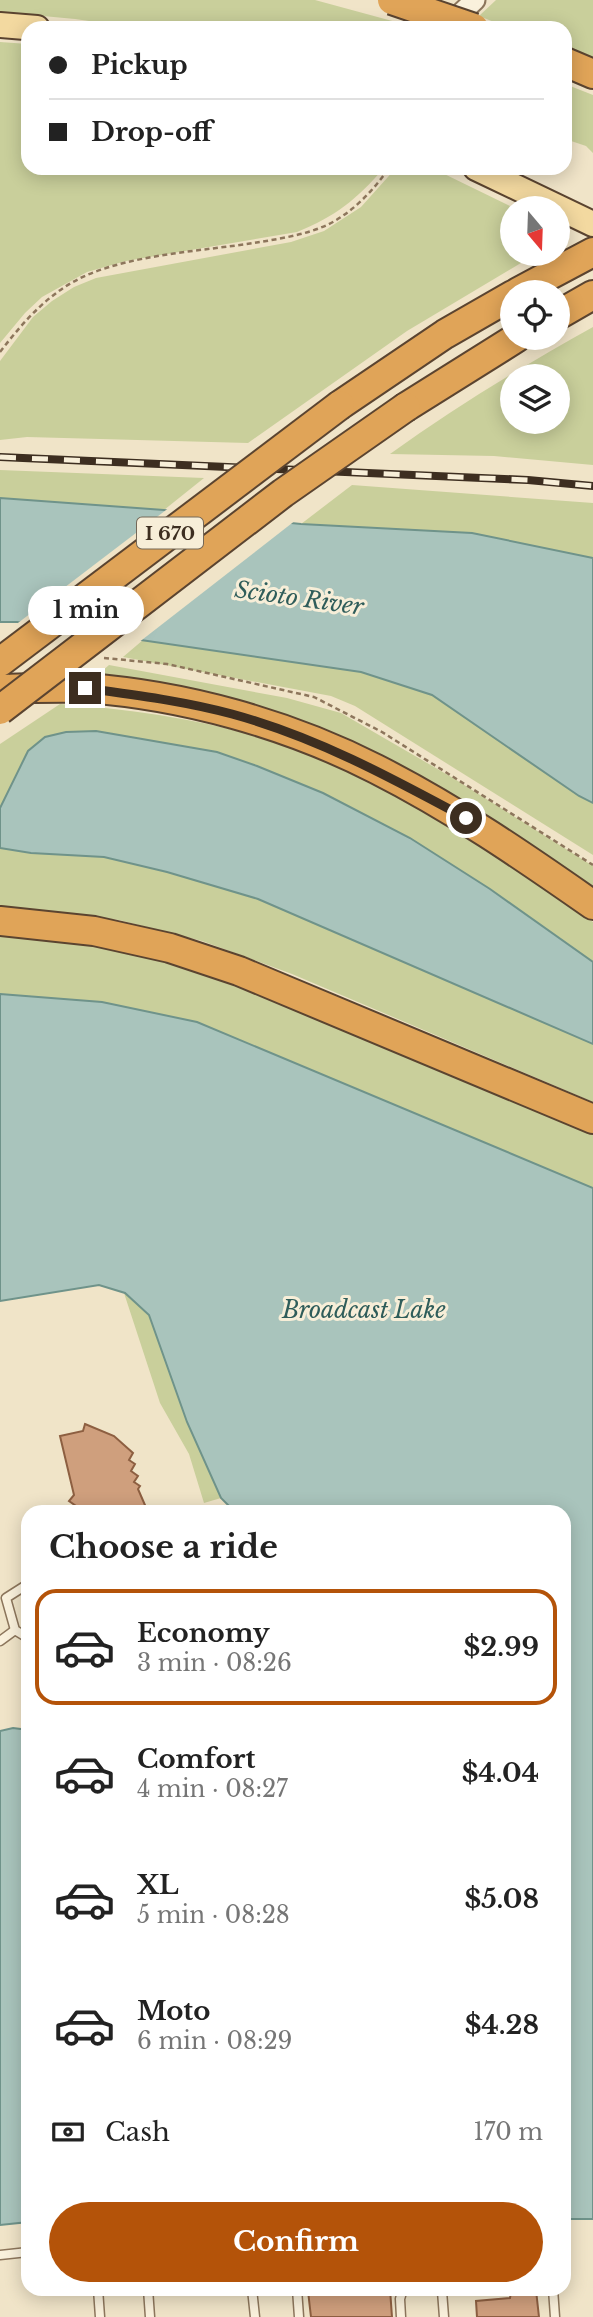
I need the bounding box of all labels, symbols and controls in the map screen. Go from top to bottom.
text: Pickup [91,49,188,81]
text: Drop-off [91,116,212,148]
north arrow [500,196,570,266]
map controls [500,196,570,434]
button: locate [500,280,570,350]
button: layers [500,364,570,434]
road number: I 670 [137,518,203,548]
water label: Scioto River [233,575,367,621]
callout: 1 min [27,586,143,636]
text: 1 min [53,596,119,624]
route end [69,672,101,704]
route start [450,802,482,834]
water label: Broadcast Lake [281,1296,446,1324]
text: Choose a ride [49,1527,278,1567]
icon: car [53,1616,116,1679]
text: Economy [137,1617,270,1649]
text: $2.99 [464,1631,539,1663]
text: 3 min · 08:26 [137,1649,292,1677]
icon: car [53,1742,116,1805]
text: Comfort [137,1743,255,1775]
text: $4.04 [462,1757,539,1789]
text: 4 min · 08:27 [137,1775,288,1803]
icon: car [53,1868,116,1931]
text: XL [137,1869,179,1901]
text: $5.08 [464,1883,539,1915]
text: 5 min · 08:28 [137,1901,290,1929]
icon: car [53,1994,116,2057]
text: Moto [137,1995,210,2027]
text: $4.28 [465,2009,539,2041]
text: 6 min · 08:29 [137,2027,292,2055]
icon: cash [49,2113,87,2151]
text: Cash [105,2116,170,2148]
text: 170 m [473,2118,543,2146]
button: Confirm [49,2202,543,2282]

